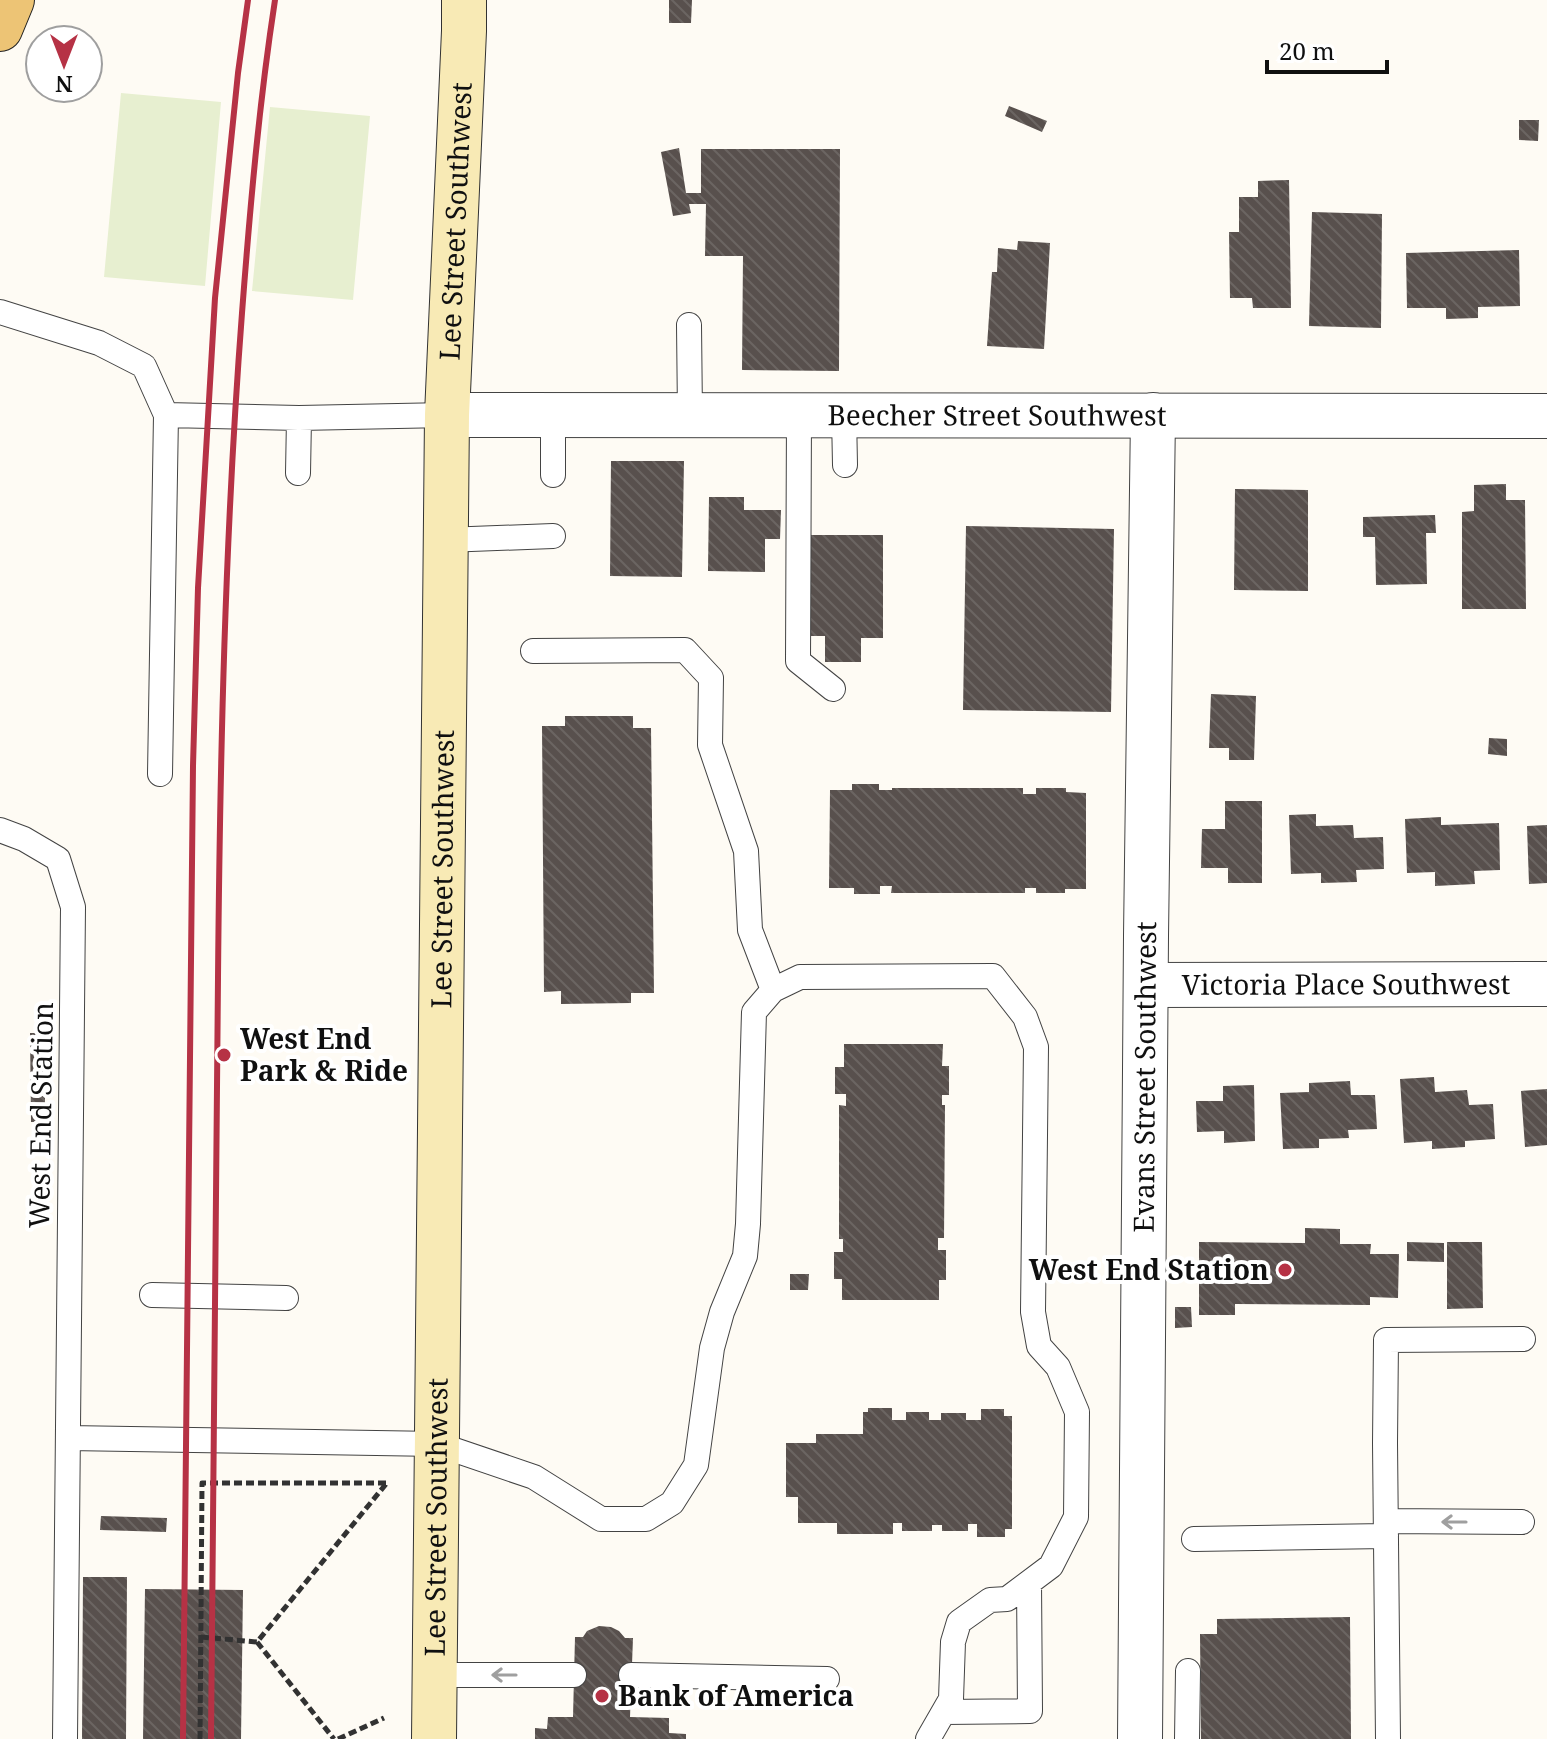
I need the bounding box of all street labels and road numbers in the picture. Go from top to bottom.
street label: Lee Street Southwest [429,81,480,361]
street label: Beecher Street Southwest [827,395,1167,434]
street label: Lee Street Southwest [421,729,462,1008]
street label: Evans Street Southwest [1124,921,1164,1233]
street label: Victoria Place Southwest [1182,964,1511,1003]
street label: West End Station [19,1002,61,1228]
street label: Lee Street Southwest [415,1377,456,1656]

